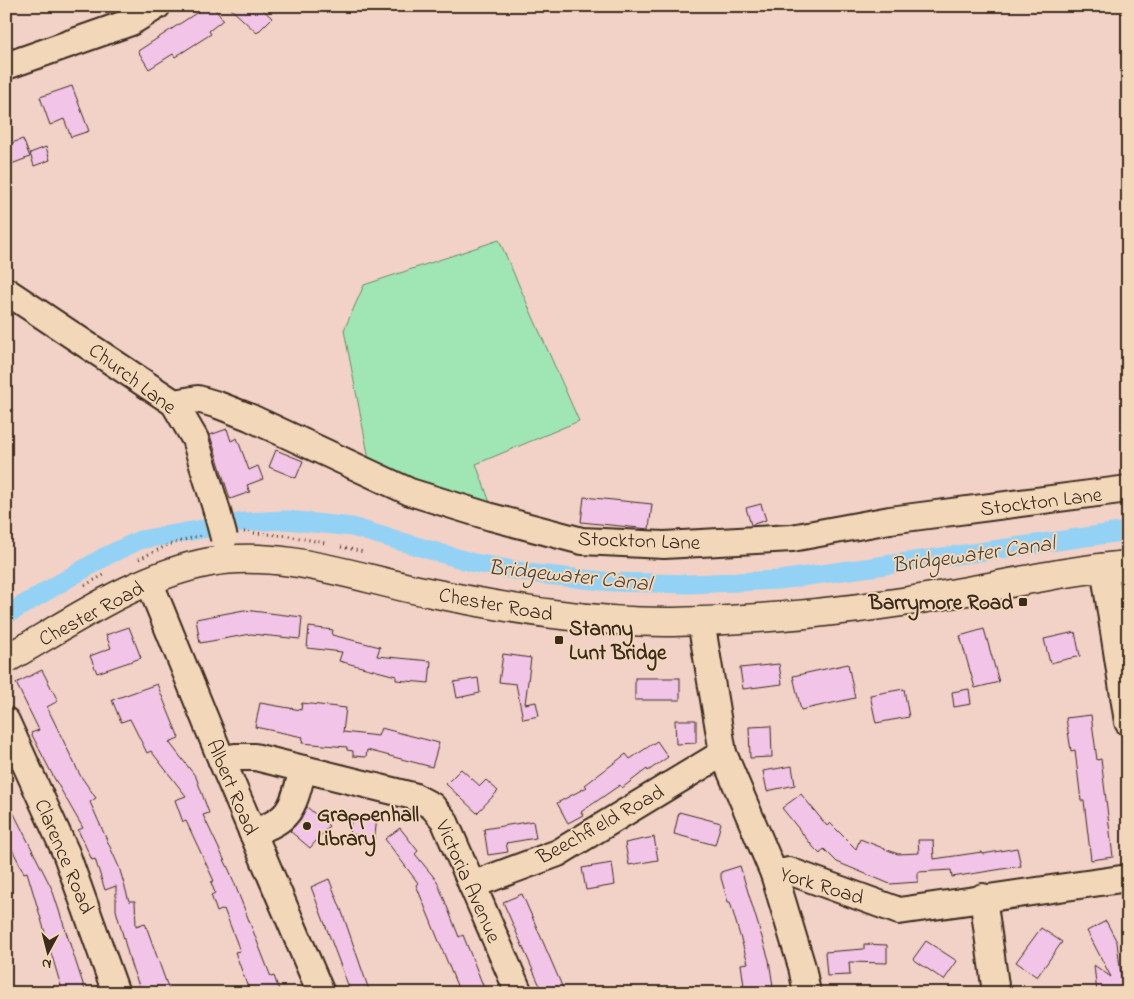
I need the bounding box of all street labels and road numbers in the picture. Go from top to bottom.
street label: Church Lane [81,337,183,423]
street label: Stockton Lane [979,481,1104,525]
street label: Stockton Lane [577,525,701,559]
street label: Chester Road [34,574,150,655]
street label: Chester Road [436,581,555,631]
street label: Albert Road [198,735,265,841]
street label: Beechfield Road [531,778,670,874]
street label: Clarence Road [25,795,101,919]
street label: Victoria Avenue [426,815,508,949]
street label: York Road [776,860,867,914]

